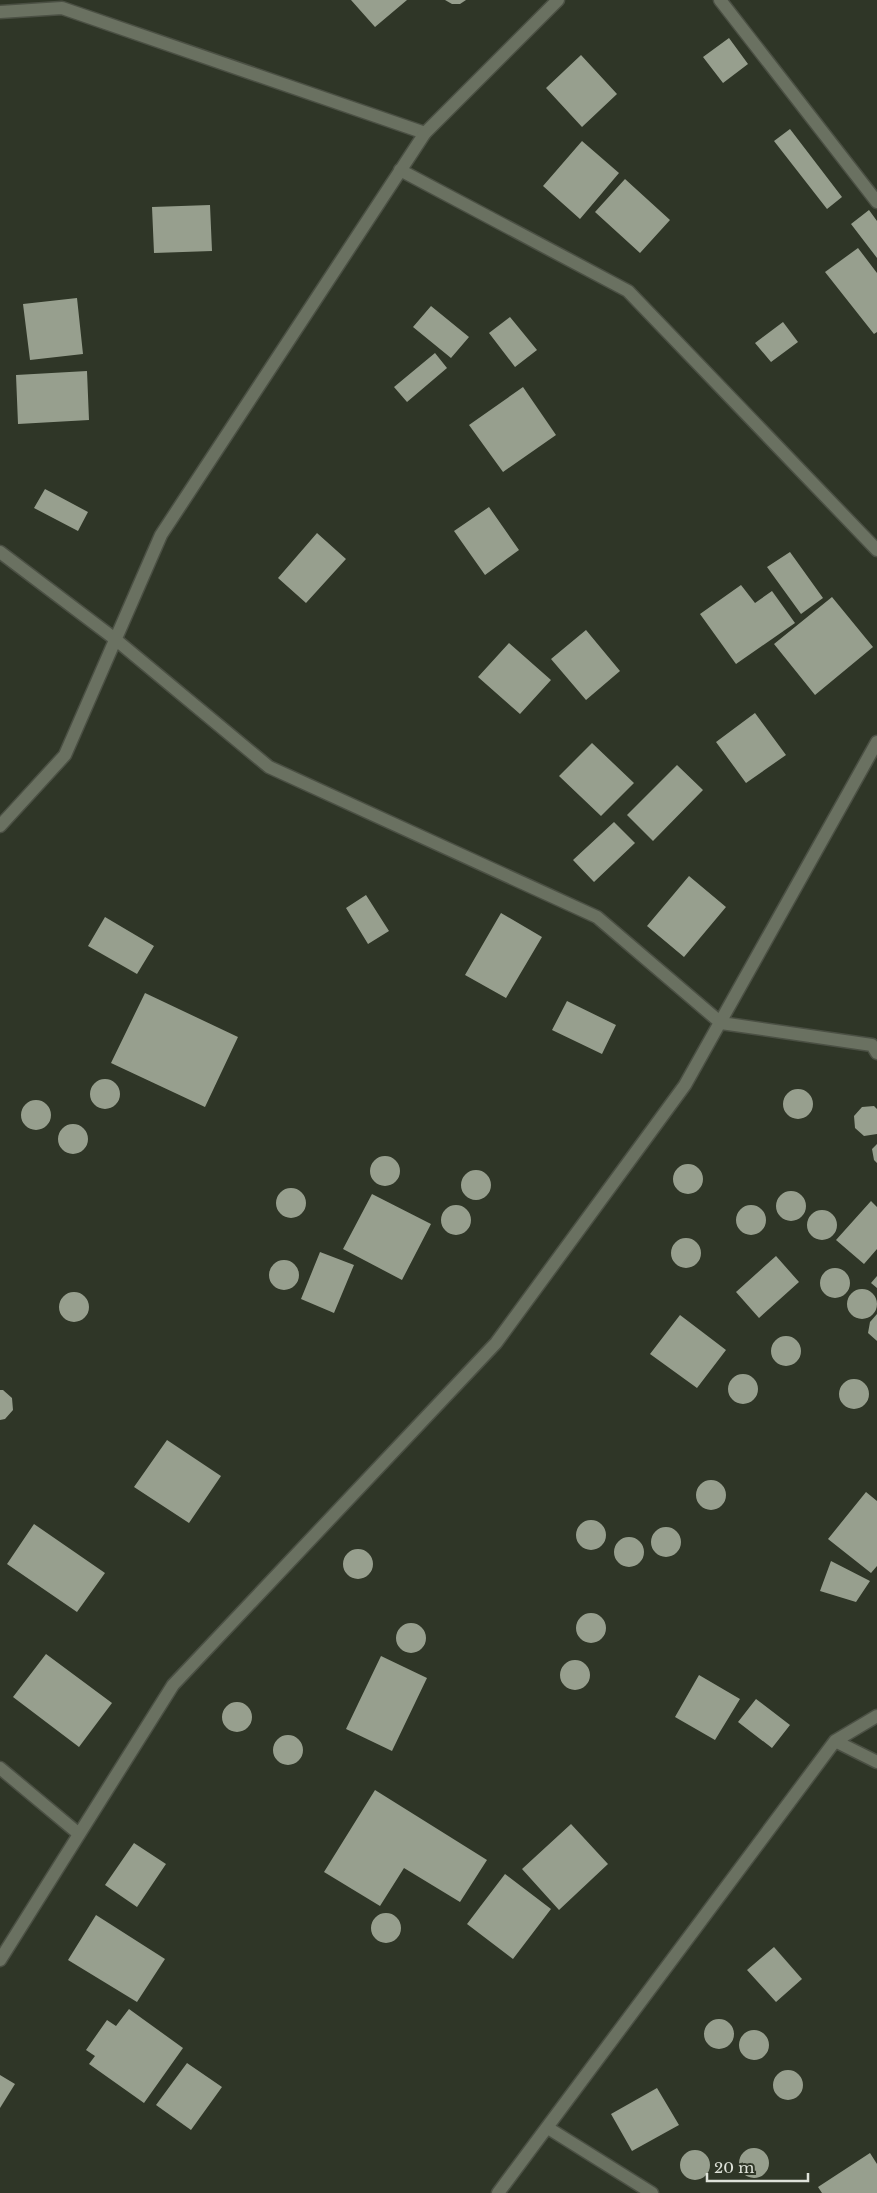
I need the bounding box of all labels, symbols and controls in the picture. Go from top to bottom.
scale bar [707,2150,808,2182]
text: 20 m [714,2158,754,2177]

